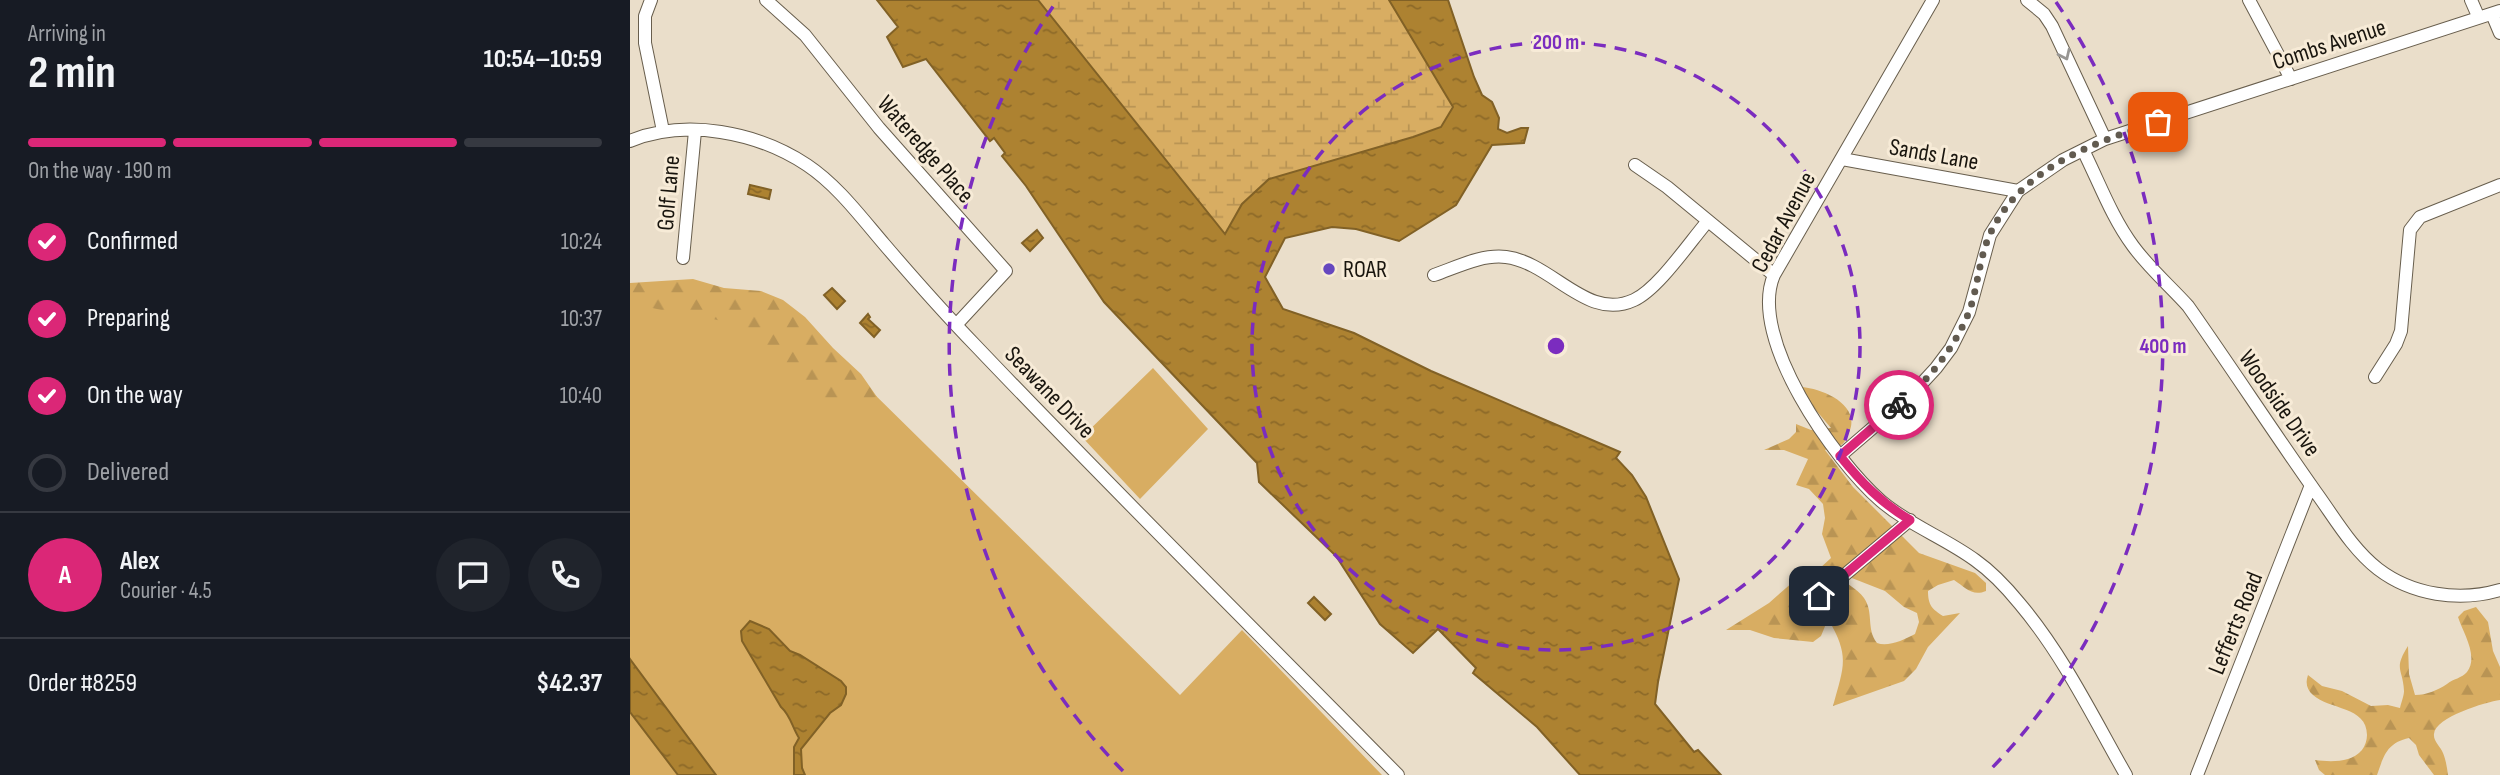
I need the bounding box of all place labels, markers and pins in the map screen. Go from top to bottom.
pin [2128,92,2188,152]
place label: ROAR [1343,255,1387,284]
marker: ROAR [1321,261,1337,277]
centre of rings [1544,334,1568,358]
pin [1789,566,1849,626]

